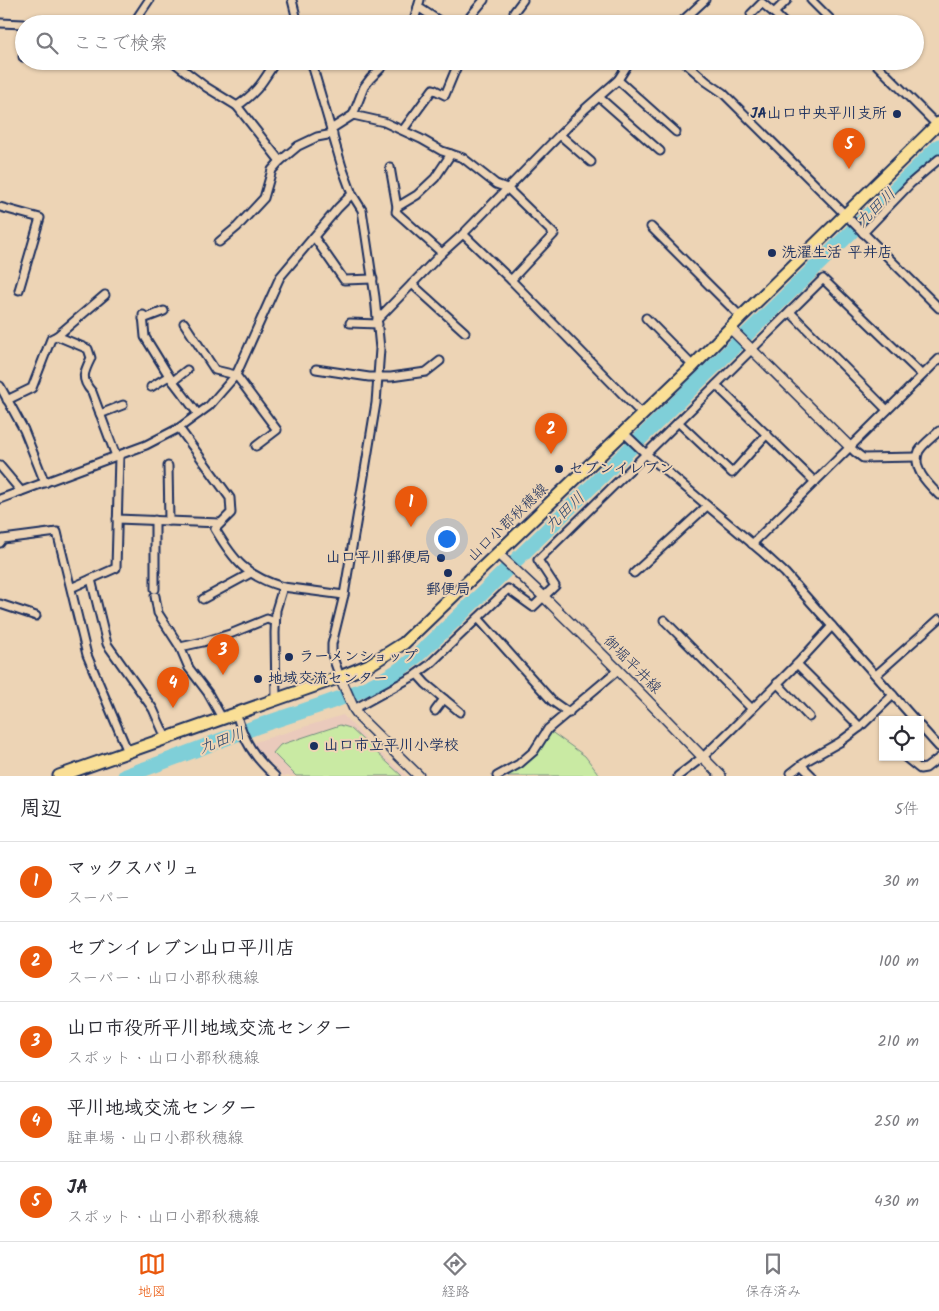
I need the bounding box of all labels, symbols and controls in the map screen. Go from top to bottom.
search box [15,15,924,70]
icon: search [33,29,61,57]
text: ここで検索 [73,29,168,59]
place label: JA山口中央平川支所 [750,102,887,126]
marker: JA山口中央平川支所 [891,108,903,120]
pin: 5 [833,128,865,169]
water label: 九田川 [850,182,902,234]
place label: 洗濯生活 平井店 [782,241,893,265]
marker: 洗濯生活 平井店 [766,247,778,259]
pin: 2 [535,413,567,454]
place label: セブンイレブン [569,457,674,481]
marker: セブンイレブン [553,463,565,475]
street label: 山口小郡秋穂線 [462,478,554,568]
pin: 1 [395,486,427,527]
water label: 九田川 [539,486,591,538]
your location [434,526,460,552]
place label: 山口平川郵便局 [326,546,431,570]
marker: 山口平川郵便局 [435,552,447,564]
marker: 郵便局 [442,567,454,579]
place label: 郵便局 [425,578,471,602]
street label: 御堀平井線 [597,630,667,700]
pin: 3 [207,634,239,675]
place label: ラーメンショップ [299,645,418,669]
marker: ラーメンショップ [283,651,295,663]
pin: 4 [157,667,189,708]
place label: 地域交流センター [268,667,388,691]
marker: 地域交流センター [252,673,264,685]
map controls [879,716,924,761]
button: locate [879,716,924,761]
water label: 九田川 [195,721,249,761]
place label: 山口市立平川小学校 [324,734,459,758]
marker: 山口市立平川小学校 [308,740,320,752]
text: 周辺 [20,793,62,826]
text: 5件 [894,797,919,822]
text: マックスバリュ [67,854,200,884]
text: 1 [34,869,38,894]
text: 30 m [883,869,919,894]
text: スーパー [67,886,130,911]
text: セブンイレブン山口平川店 [67,934,295,964]
text: 2 [31,949,41,974]
text: 100 m [879,949,919,974]
text: スーパー · 山口小郡秋穂線 [67,966,259,991]
text: 山口市役所平川地域交流センター [67,1014,352,1044]
text: 3 [32,1029,40,1054]
text: 210 m [878,1029,919,1054]
text: スポット · 山口小郡秋穂線 [67,1046,260,1071]
text: 平川地域交流センター [67,1094,257,1124]
text: 4 [32,1109,40,1134]
text: 250 m [874,1109,919,1134]
text: 駐車場 · 山口小郡秋穂線 [67,1126,244,1151]
text: JA [67,1173,88,1203]
text: 5 [32,1189,40,1214]
text: 430 m [874,1189,919,1214]
text: スポット · 山口小郡秋穂線 [67,1205,260,1230]
tab: 地図 [138,1250,166,1303]
tab: 経路 [441,1250,469,1303]
tab: 保存済み [745,1250,801,1303]

